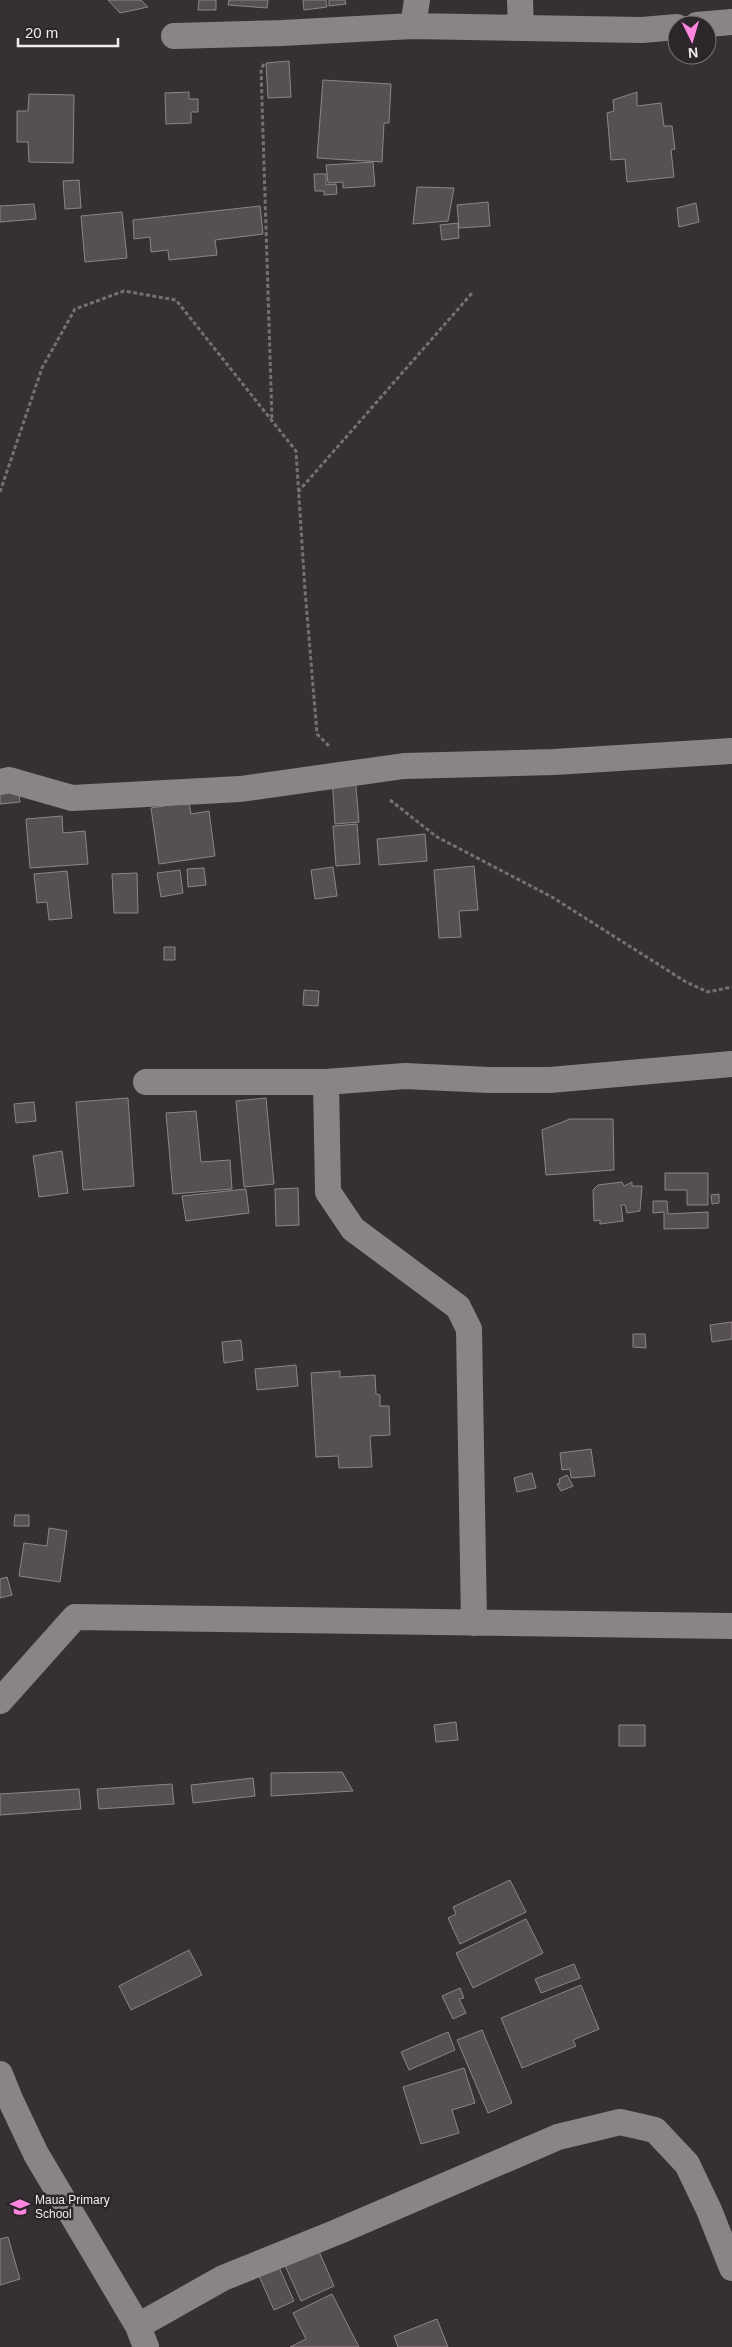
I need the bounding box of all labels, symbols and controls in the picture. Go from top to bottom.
scale bar [18,15,118,47]
north arrow [667,15,717,65]
text: 20 m [25,24,58,41]
text: N [687,45,699,61]
place label: Maua Primary School [35,2193,110,2221]
school or university icon: Maua Primary School [9,2196,31,2218]

